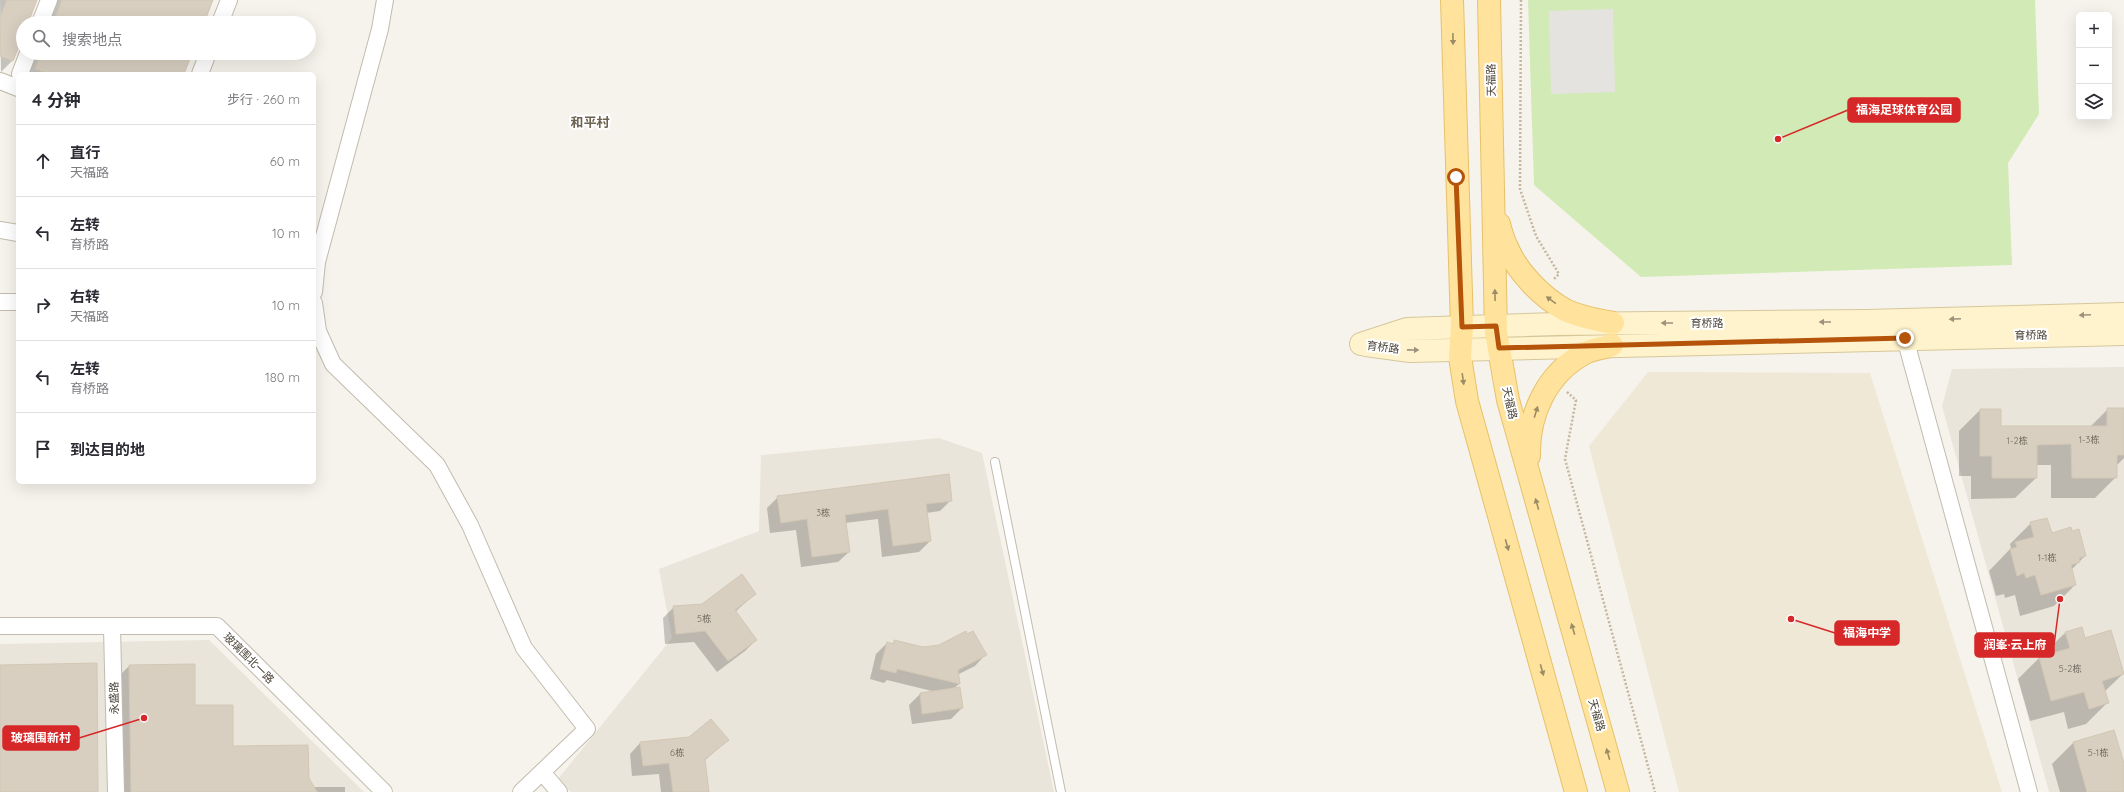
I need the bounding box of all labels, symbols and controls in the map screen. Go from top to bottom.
map controls [2076,12,2112,120]
button: + [2076,12,2112,48]
search box [16,16,316,60]
icon: search [30,27,52,49]
text: 搜索地点 [62,30,122,49]
one-way arrow [1450,33,1456,46]
button: − [2076,48,2112,84]
street label: 天福路 [1484,63,1498,97]
button: layers [2076,84,2112,120]
text: 4 分钟 [32,89,81,110]
text: 步行 · 260 m [227,91,300,107]
callout: 福海足球体育公园 [1848,98,1960,122]
text: 福海足球体育公园 [1856,102,1952,117]
district label: 和平村 [570,114,610,130]
text: 直行 [70,143,100,162]
icon: ahead [32,150,54,172]
text: 60 m [270,153,300,169]
text: 天福路 [70,164,109,180]
route start [1447,168,1465,186]
text: 左转 [70,215,100,234]
icon: left [32,222,54,244]
text: 10 m [272,225,300,241]
text: 育桥路 [70,236,109,252]
text: 右转 [70,287,100,306]
one-way arrow [1492,288,1498,301]
icon: right [32,294,54,316]
one-way arrow [1546,296,1556,304]
text: 10 m [272,297,300,313]
text: 天福路 [70,308,109,324]
one-way arrow [2078,312,2091,318]
street label: 育桥路 [1691,316,1724,330]
one-way arrow [1948,316,1961,322]
one-way arrow [1818,319,1831,325]
one-way arrow [1660,320,1673,326]
street label: 育桥路 [2014,328,2048,342]
route end [1896,329,1914,347]
street label: 育桥路 [1366,338,1400,356]
one-way arrow [1407,347,1420,353]
text: 左转 [70,359,100,378]
icon: left [32,366,54,388]
text: 180 m [265,369,300,385]
one-way arrow [1460,373,1466,385]
text: 育桥路 [70,380,109,396]
street label: 天福路 [1499,385,1521,421]
one-way arrow [1533,405,1539,417]
house number: 1-3栋 [2079,434,2099,445]
house number: 1-2栋 [2007,435,2027,446]
icon: arrive [32,438,54,460]
text: 到达目的地 [70,440,145,459]
one-way arrow [1534,498,1540,510]
house number: 3栋 [816,507,830,518]
one-way arrow [1504,539,1510,551]
house number: 1-1栋 [2038,552,2056,563]
house number: 5栋 [697,613,711,624]
callout: 福海中学 [1835,621,1899,645]
one-way arrow [1570,623,1576,635]
text: 福海中学 [1843,625,1891,640]
street label: 玻璃围北一路 [221,630,277,686]
callout: 润峯·云上府 [1975,633,2054,657]
text: 润峯·云上府 [1984,637,2046,652]
house number: 5-2栋 [2059,663,2081,674]
one-way arrow [1539,664,1545,676]
street label: 永盛路 [107,681,121,715]
street label: 天福路 [1586,697,1608,733]
callout: 玻璃围新村 [3,726,79,750]
text: 玻璃围新村 [11,730,71,745]
house number: 6栋 [670,747,684,758]
house number: 5-1栋 [2088,747,2108,758]
one-way arrow [1605,748,1611,760]

